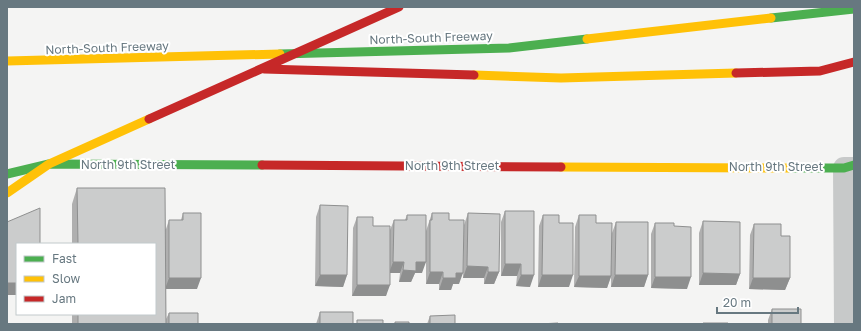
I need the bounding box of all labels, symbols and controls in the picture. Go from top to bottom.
street label: North-South Freeway [369,28,493,47]
street label: North-South Freeway [45,38,169,57]
street label: North 9th Street [81,157,175,172]
street label: North 9th Street [405,158,499,173]
street label: North 9th Street [729,159,823,174]
legend [16,243,156,315]
text: Fast [52,251,77,266]
text: Slow [52,271,80,286]
scale bar [717,289,798,315]
text: Jam [52,291,76,306]
text: 20 m [723,295,751,310]

